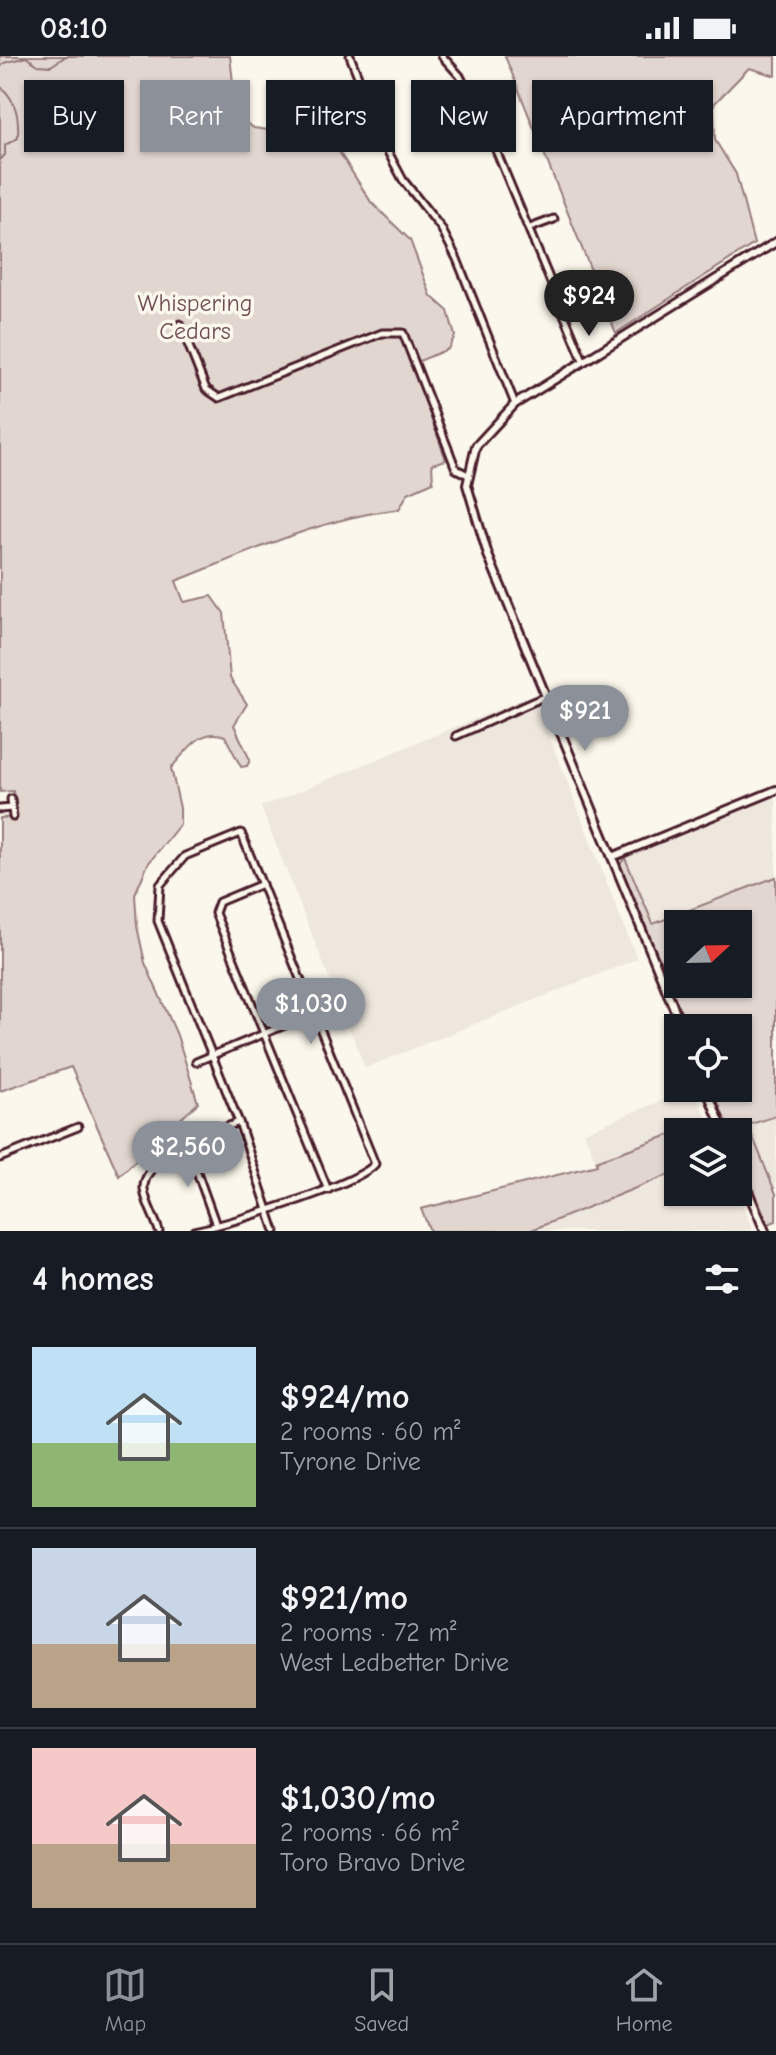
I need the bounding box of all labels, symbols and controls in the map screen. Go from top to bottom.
text: 08:10 [40,11,108,46]
chip: Buy [24,80,124,152]
chip: Rent [140,80,250,152]
chip: Filters [266,80,395,152]
chip: New [411,80,516,152]
chip: Apartment [532,80,713,152]
pin: $924 [542,270,636,338]
text: $924 [562,281,616,311]
park label: Whispering Cedars [138,289,252,345]
pin: $921 [538,685,632,753]
text: $921 [559,696,611,726]
north arrow [664,910,752,998]
map controls [664,910,752,1206]
pin: $1,030 [246,978,376,1046]
text: $1,030 [274,989,348,1019]
button: locate [664,1014,752,1102]
button: layers [664,1118,752,1206]
pin: $2,560 [123,1121,253,1189]
text: $2,560 [150,1132,226,1162]
icon: filters [700,1257,744,1301]
text: 4 homes [32,1259,154,1299]
text: $924/mo [280,1377,410,1417]
icon: home [96,1379,192,1475]
text: 2 rooms · 60 m² [280,1417,461,1447]
text: Tyrone Drive [280,1447,421,1477]
text: $921/mo [280,1578,408,1618]
icon: home [96,1580,192,1676]
text: 2 rooms · 72 m² [280,1618,457,1648]
text: West Ledbetter Drive [280,1648,509,1678]
text: $1,030/mo [280,1778,436,1818]
icon: home [96,1780,192,1876]
text: 2 rooms · 66 m² [280,1818,459,1848]
text: Toro Bravo Drive [280,1848,465,1878]
tab: Map [103,1963,147,2037]
tab: Saved [354,1963,409,2037]
tab: Home [616,1963,673,2037]

